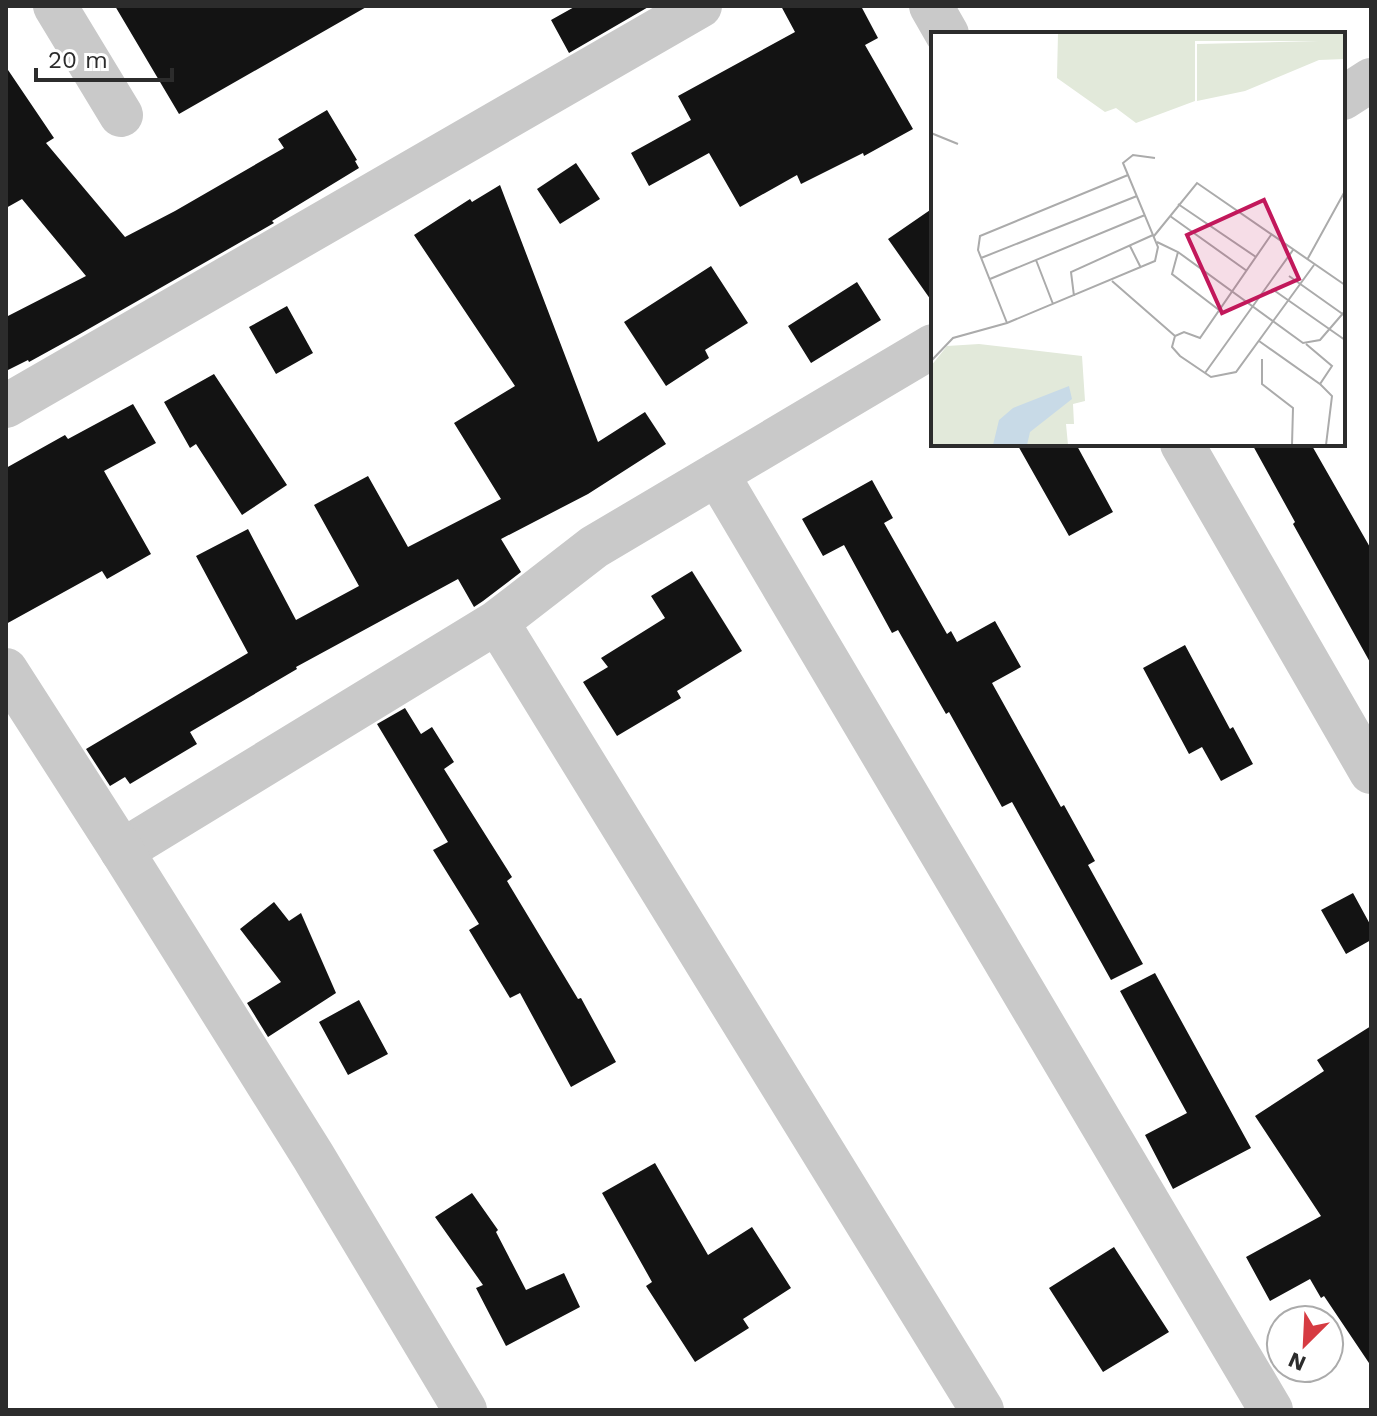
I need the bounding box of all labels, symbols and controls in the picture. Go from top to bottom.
scale bar [36,32,172,82]
inset map [931,32,1345,446]
text: 20 m [48,46,108,74]
north arrow [1265,1304,1345,1384]
text: N [1285,1347,1310,1377]

